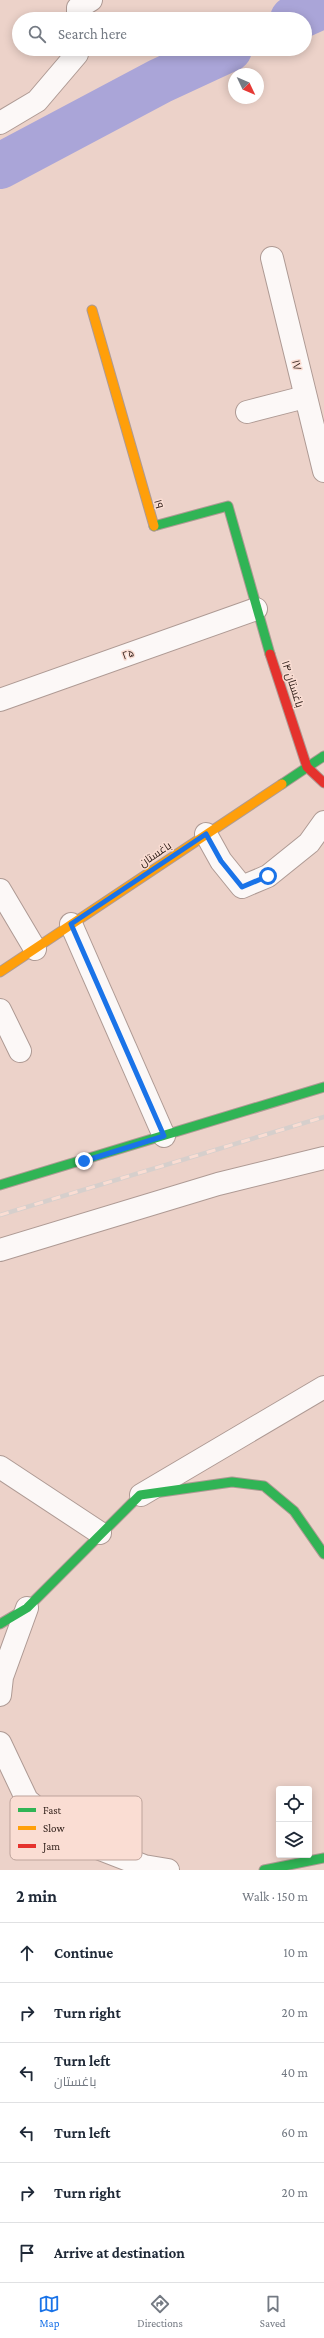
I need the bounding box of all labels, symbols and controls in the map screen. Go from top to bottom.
search box [12,12,312,56]
icon: search [26,23,48,45]
text: Search here [58,26,127,42]
north arrow [228,68,264,104]
street label: ۱۷ [290,359,304,372]
street label: ۱۹ [152,498,166,510]
street label: ۲۵ [120,646,136,662]
street label: باغستان ۱۴ [279,659,306,709]
street label: باغستان [137,839,174,870]
route start [259,867,277,885]
route end [75,1152,93,1170]
map controls [276,1786,312,1858]
button: locate [276,1786,312,1822]
legend [10,1796,142,1860]
text: Fast [43,1804,62,1816]
text: Slow [43,1822,65,1834]
button: layers [276,1822,312,1858]
text: Jam [42,1840,60,1853]
text: 2 min [16,1887,57,1906]
text: Walk · 150 m [242,1889,308,1904]
icon: ahead [16,1942,38,1964]
text: Continue [54,1945,113,1961]
text: 10 m [283,1945,308,1960]
icon: right [16,2002,38,2024]
text: Turn right [54,2005,121,2021]
text: 20 m [282,2005,308,2020]
text: Turn left [54,2053,110,2069]
icon: left [16,2062,38,2084]
text: 40 m [281,2065,308,2080]
text: باغستان [54,2074,97,2089]
icon: left [16,2122,38,2144]
text: Turn left [54,2125,110,2141]
text: 60 m [281,2125,308,2140]
icon: right [16,2182,38,2204]
text: Turn right [54,2185,121,2201]
text: 20 m [282,2185,308,2200]
icon: arrive [16,2242,38,2264]
text: Arrive at destination [54,2245,185,2261]
tab: Map [38,2293,60,2329]
tab: Directions [137,2293,183,2329]
tab: Saved [260,2293,286,2329]

